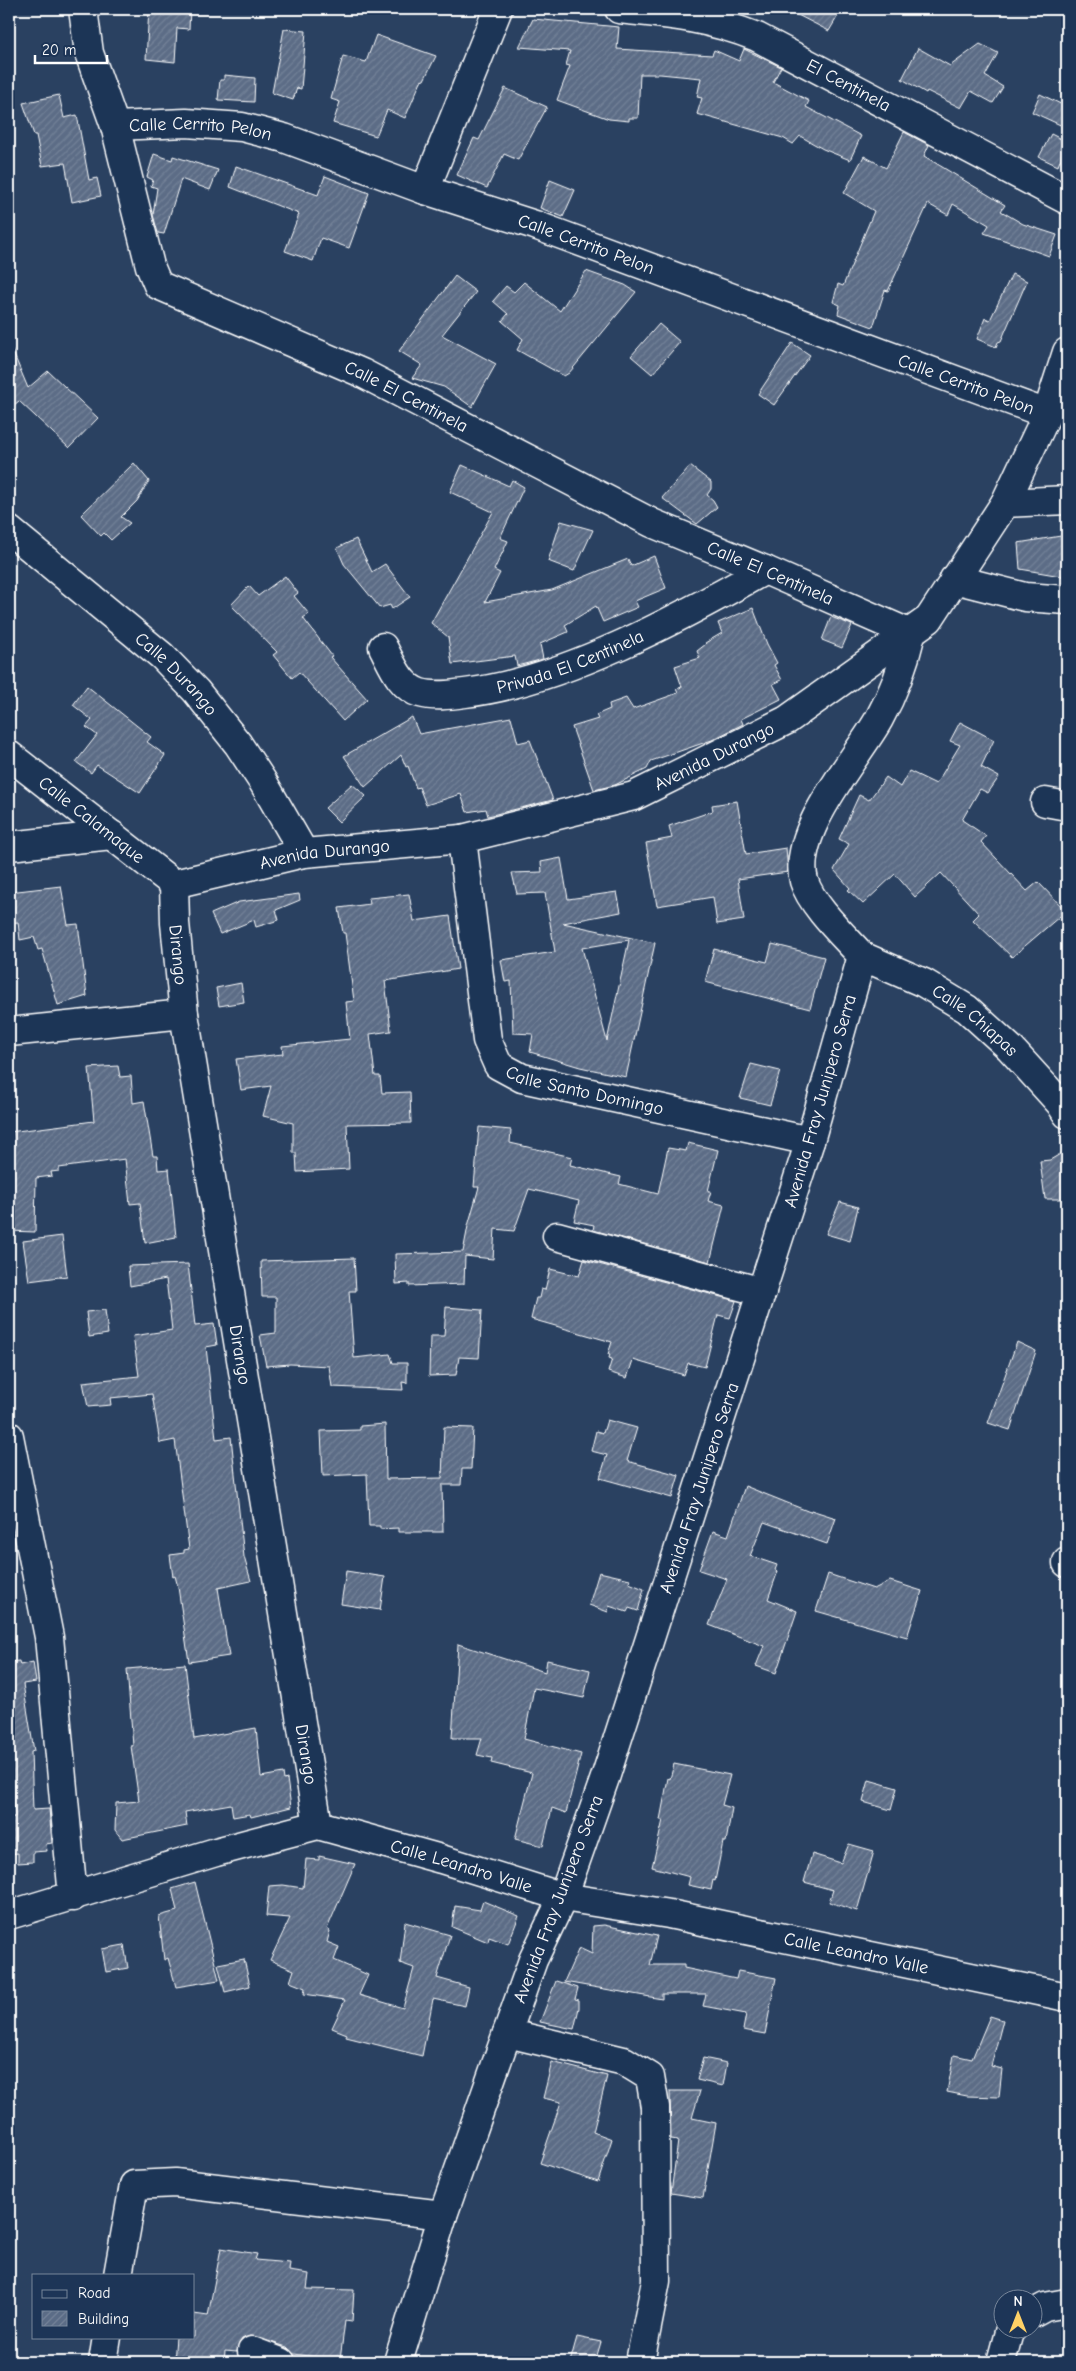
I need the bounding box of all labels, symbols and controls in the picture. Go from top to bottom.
scale bar [35,32,108,64]
text: 20 m [42,41,76,59]
street label: El Centinela [803,55,894,116]
street label: Calle Cerrito Pelon [129,113,274,145]
street label: Calle Cerrito Pelon [515,210,657,279]
street label: Calle Cerrito Pelon [895,350,1037,419]
street label: Calle El Centinela [341,357,471,437]
street label: Calle El Centinela [704,537,837,610]
street label: Privada El Centinela [495,626,647,698]
street label: Calle Durango [131,628,222,720]
street label: Avenida Durango [651,718,778,795]
street label: Calle Calamaque [34,772,149,868]
street label: Avenida Durango [258,835,391,874]
street label: Dirango [164,924,191,986]
street label: Calle Chiapas [928,980,1022,1061]
street label: Avenida Fray Junipero Serra [780,992,861,1210]
street label: Calle Santo Domingo [502,1061,665,1120]
street label: Dirango [225,1323,255,1387]
street label: Avenida Fray Junipero Serra [655,1380,744,1596]
street label: Dirango [291,1723,321,1786]
street label: Avenida Fray Junipero Serra [509,1792,608,2006]
street label: Calle Leandro Valle [388,1835,535,1898]
street label: Calle Leandro Valle [782,1928,930,1979]
legend [32,2274,195,2338]
text: Road [78,2284,110,2302]
north arrow [994,2288,1044,2338]
text: N [1013,2293,1023,2310]
text: Building [78,2310,129,2328]

